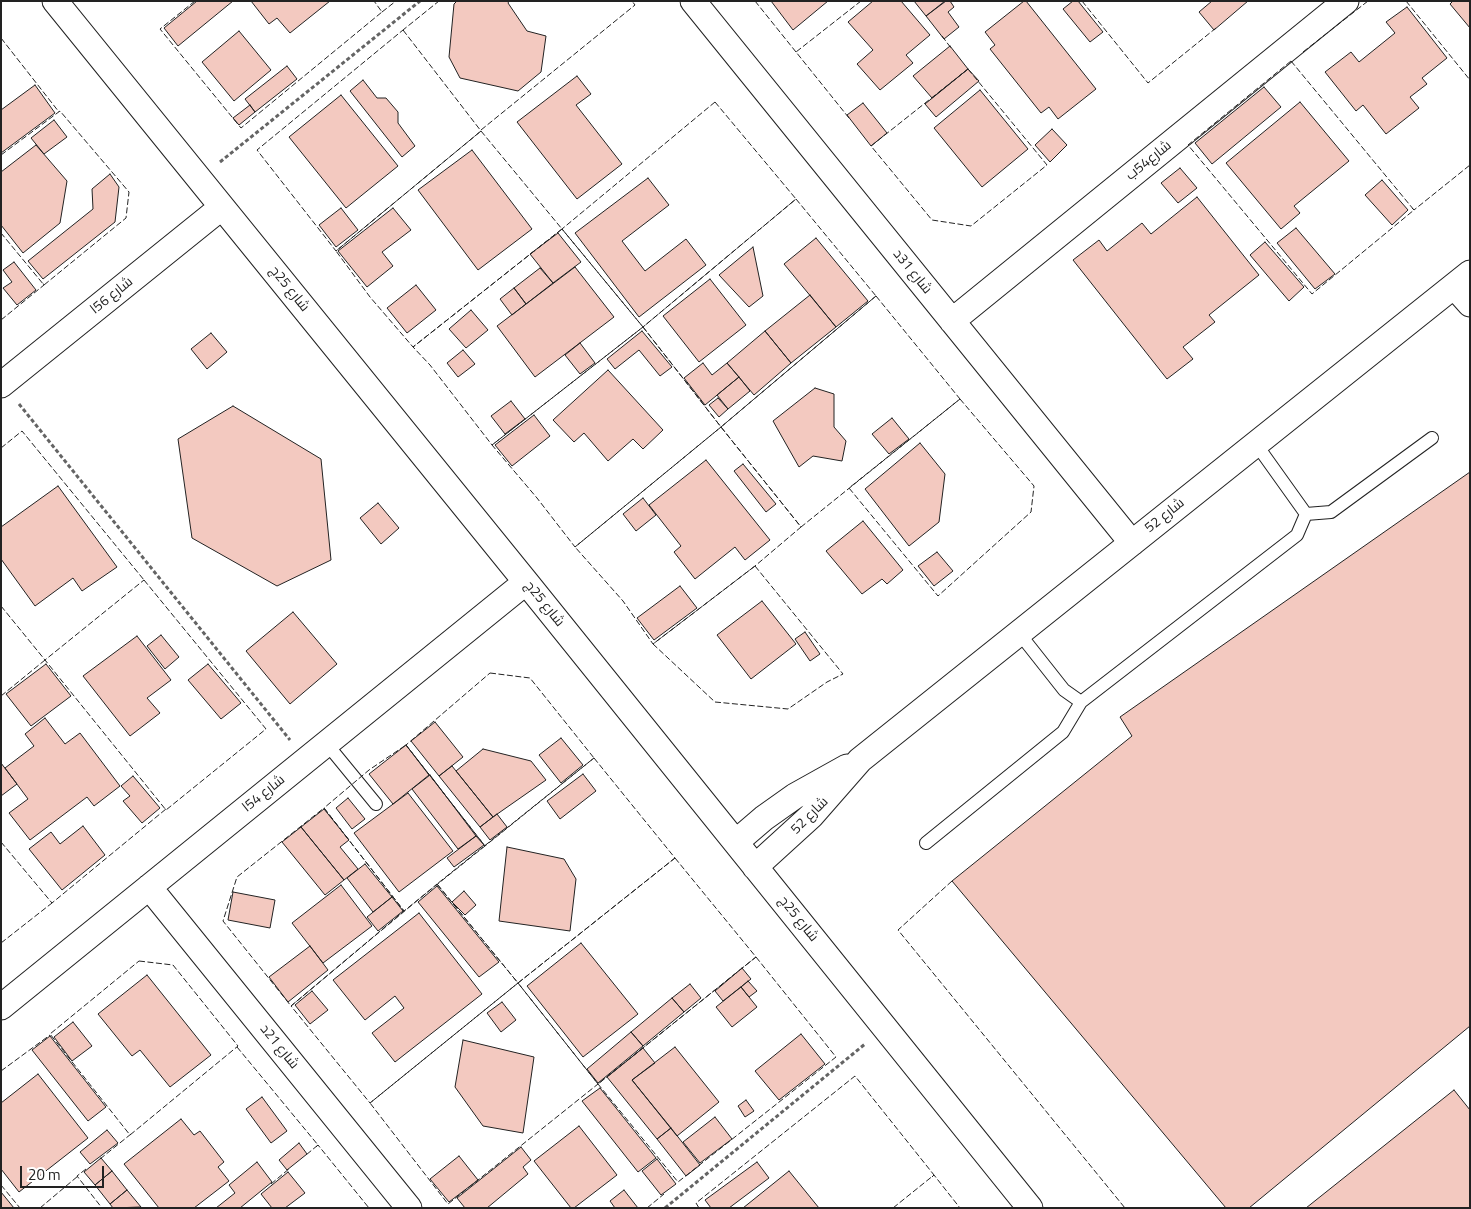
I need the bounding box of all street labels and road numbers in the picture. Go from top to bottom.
street label: شارع54ب [1123,138,1175,184]
street label: شارع 31د [889,246,935,298]
street label: شارع 25ج [265,263,313,315]
street label: شارع 56ا [87,274,137,318]
street label: شارع 52 [1142,495,1188,537]
street label: شارع 25ج [520,578,568,630]
street label: شارع 54ا [239,772,289,816]
street label: شارع 52 [788,794,832,838]
street label: شارع 25ج [774,893,822,945]
street label: شارع 21د [256,1021,302,1073]

